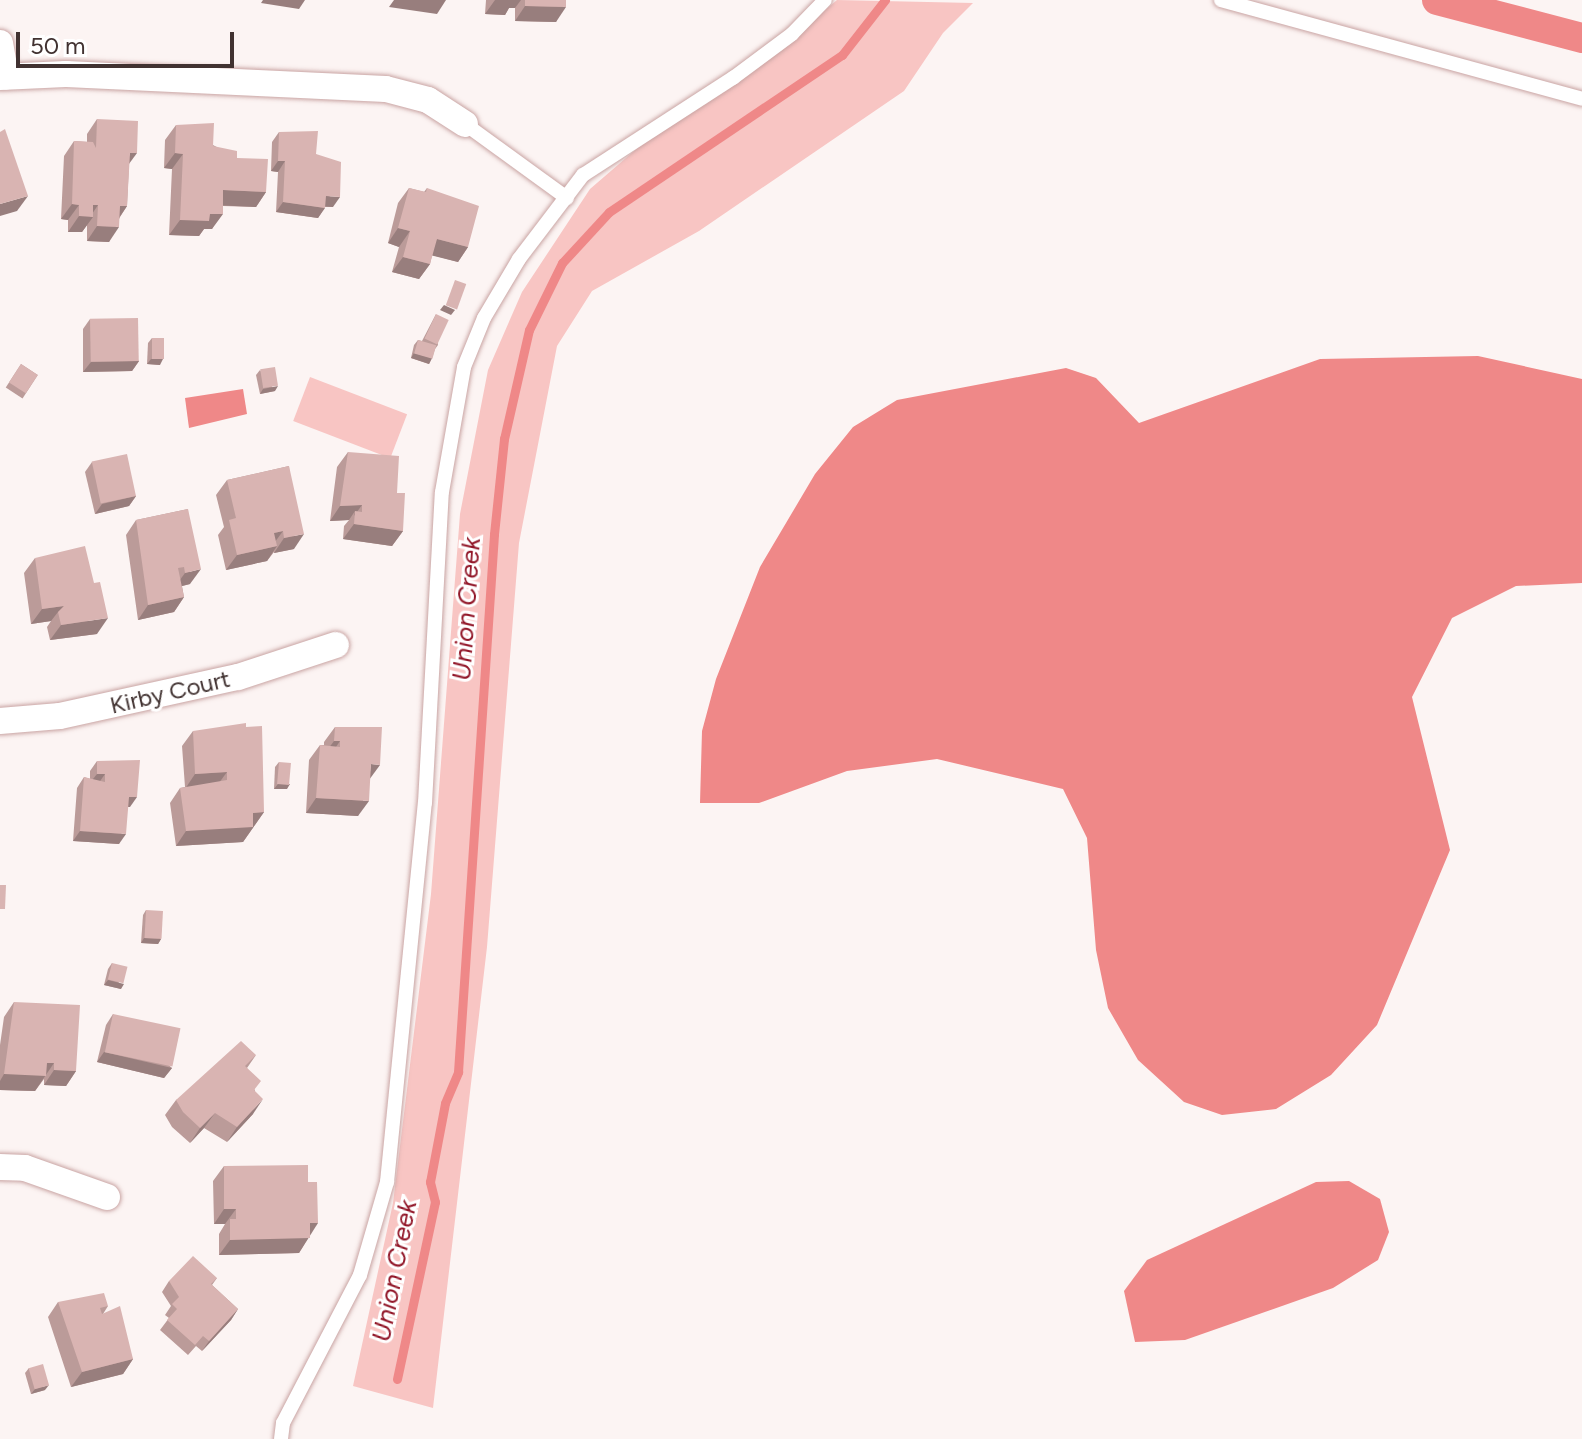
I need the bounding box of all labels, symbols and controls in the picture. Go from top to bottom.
scale bar [20,16,238,66]
text: 50 m [30,31,86,60]
water label: Union Creek [446,536,488,682]
street label: Kirby Court [107,664,233,720]
water label: Union Creek [366,1198,424,1344]

